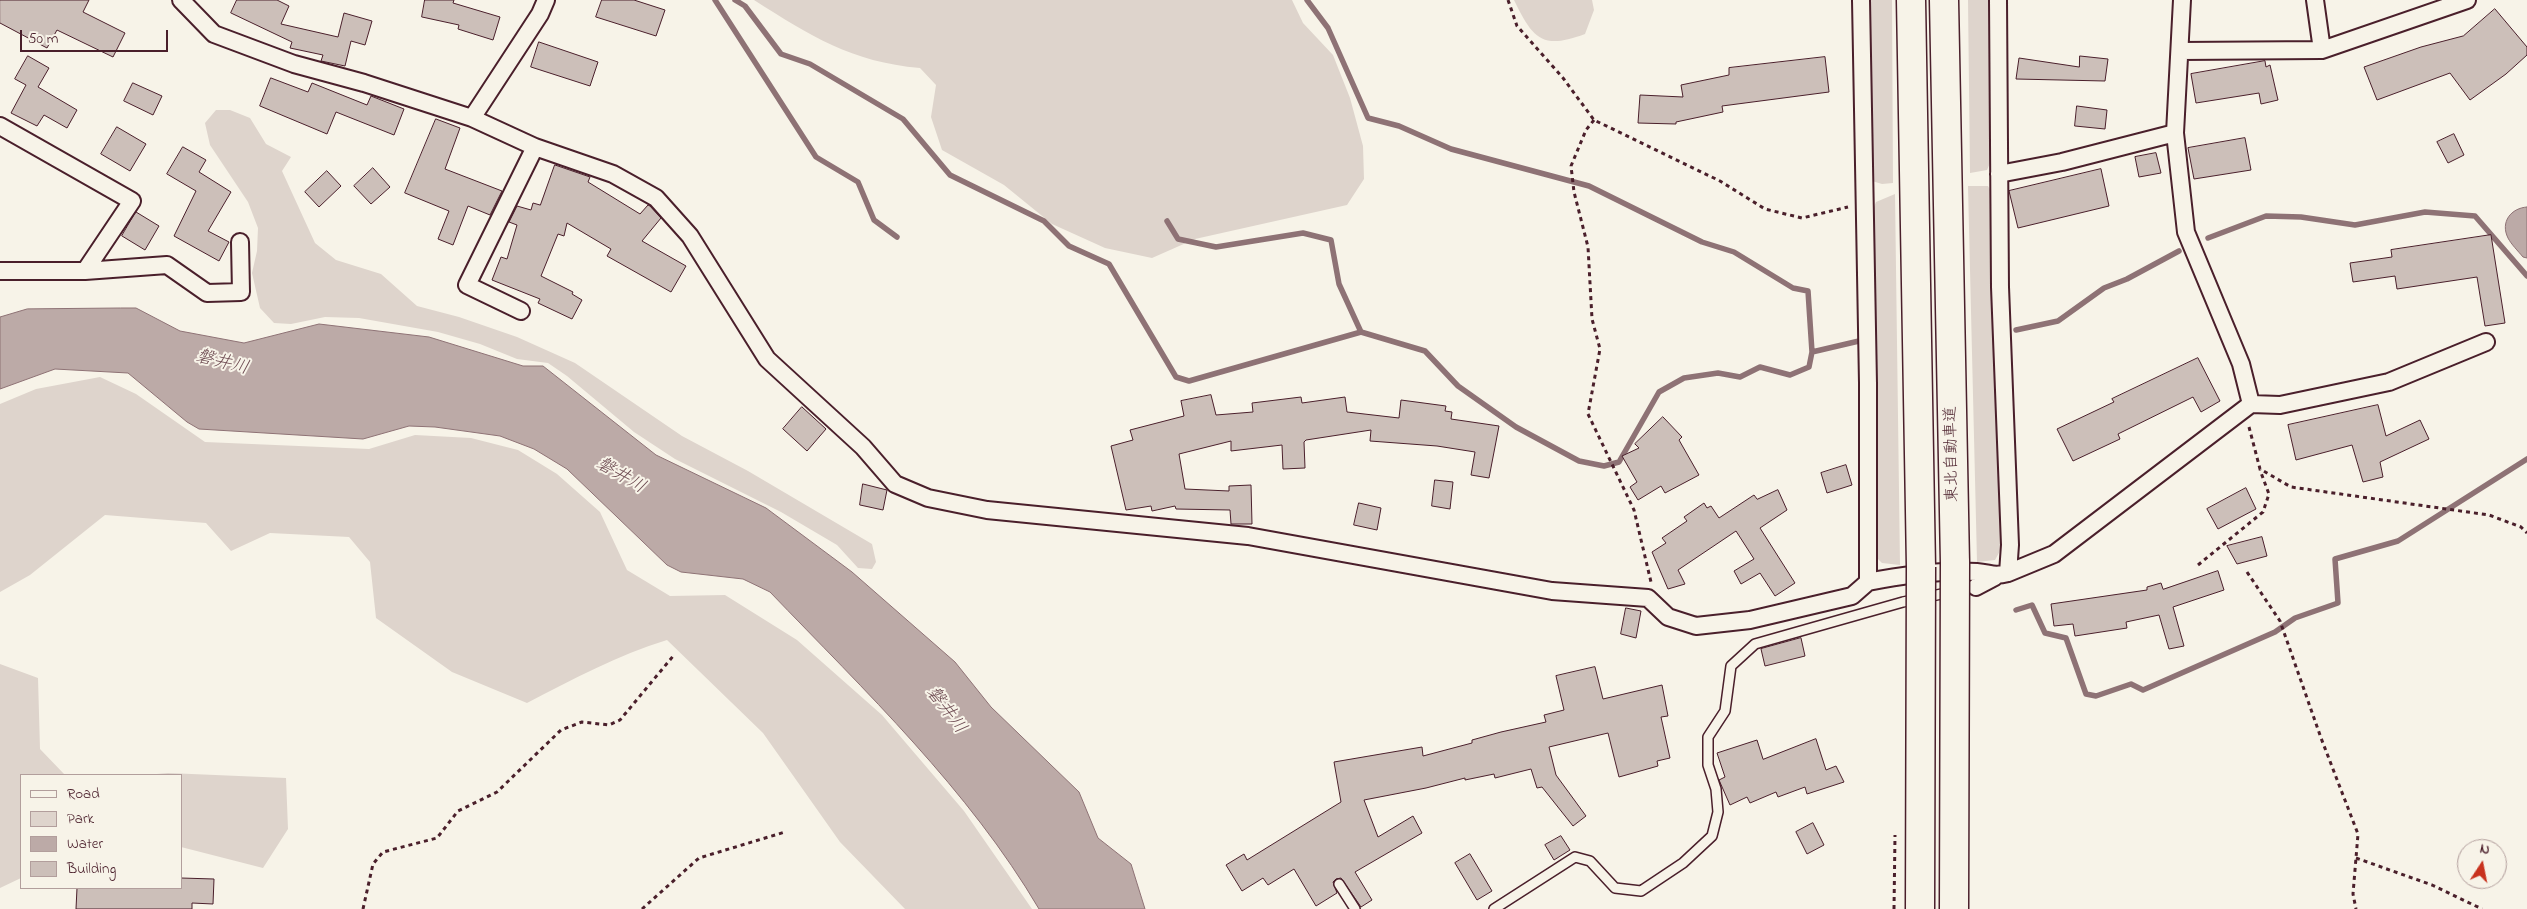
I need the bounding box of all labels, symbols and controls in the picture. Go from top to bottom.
scale bar [22,20,170,52]
text: 50 m [28,28,58,50]
water label: 磐井川 [193,347,251,381]
street label: 東北自動車道 [1943,406,1963,502]
water label: 磐井川 [591,454,649,500]
water label: 磐井川 [920,683,970,739]
legend [20,774,182,889]
text: Road [67,783,100,805]
text: Park [67,808,94,830]
text: Water [67,833,103,855]
north arrow [2457,839,2507,889]
text: N [2478,839,2491,861]
text: Building [67,858,116,880]

